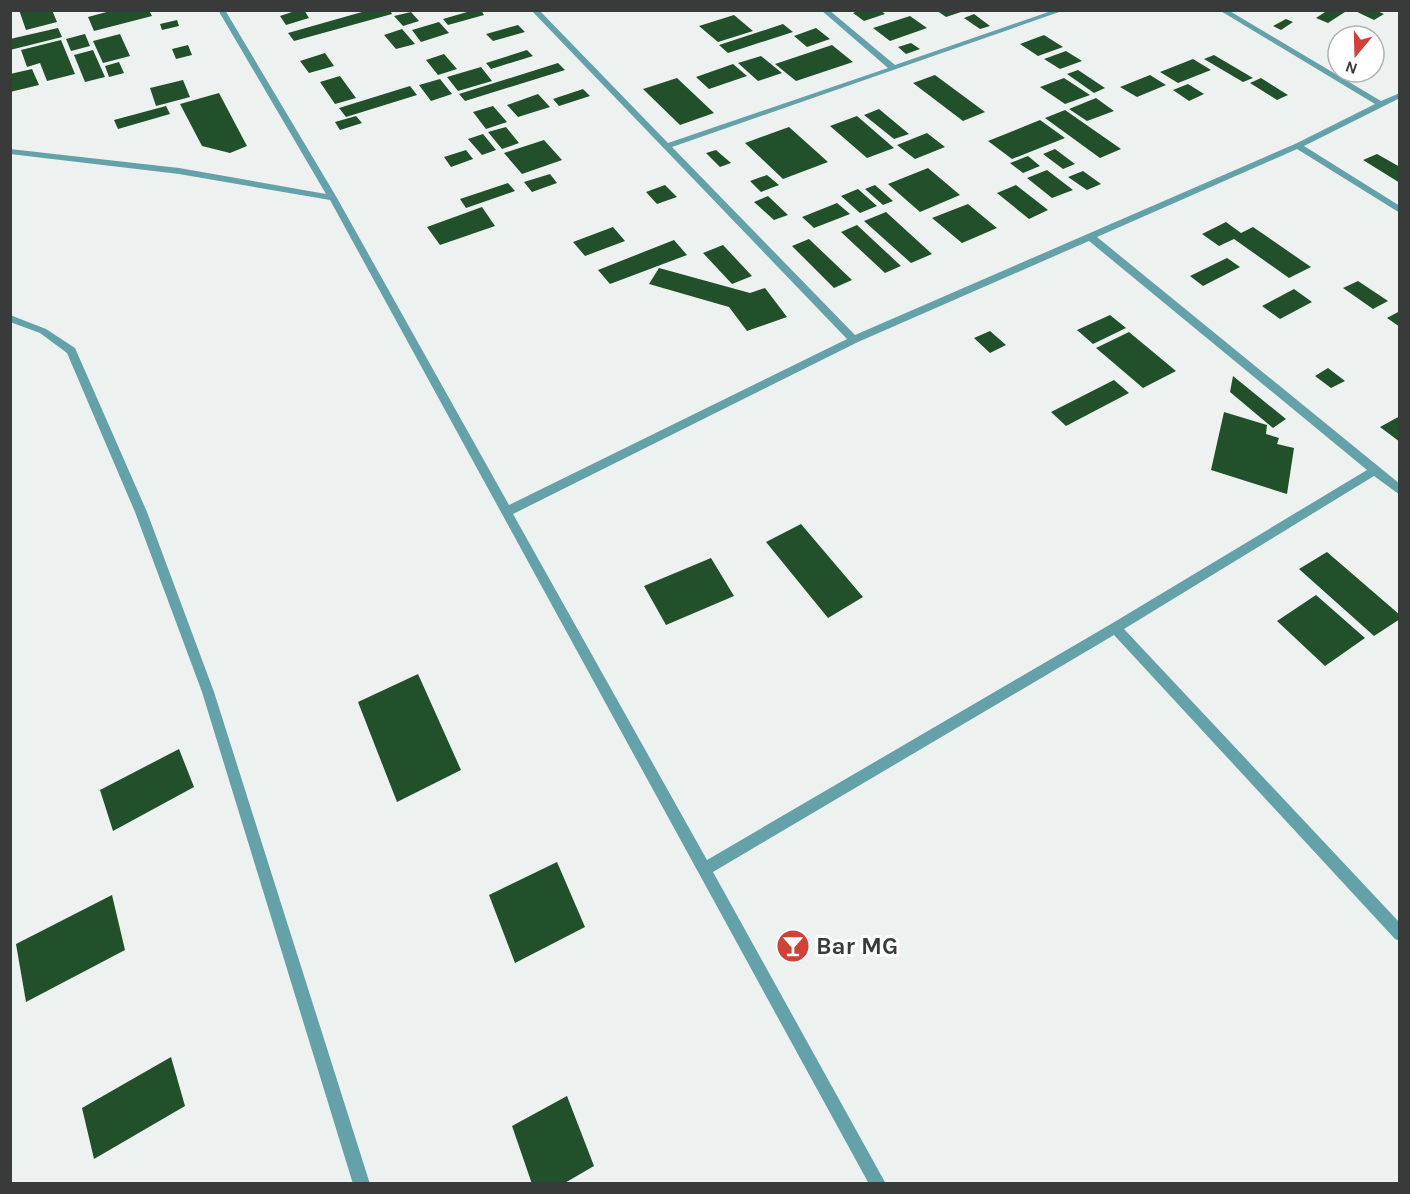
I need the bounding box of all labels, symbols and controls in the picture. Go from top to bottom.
north arrow [1326,24,1386,84]
text: N [1343,57,1360,79]
bar icon: Bar MG [775,928,811,964]
place label: Bar MG [816,932,898,960]

